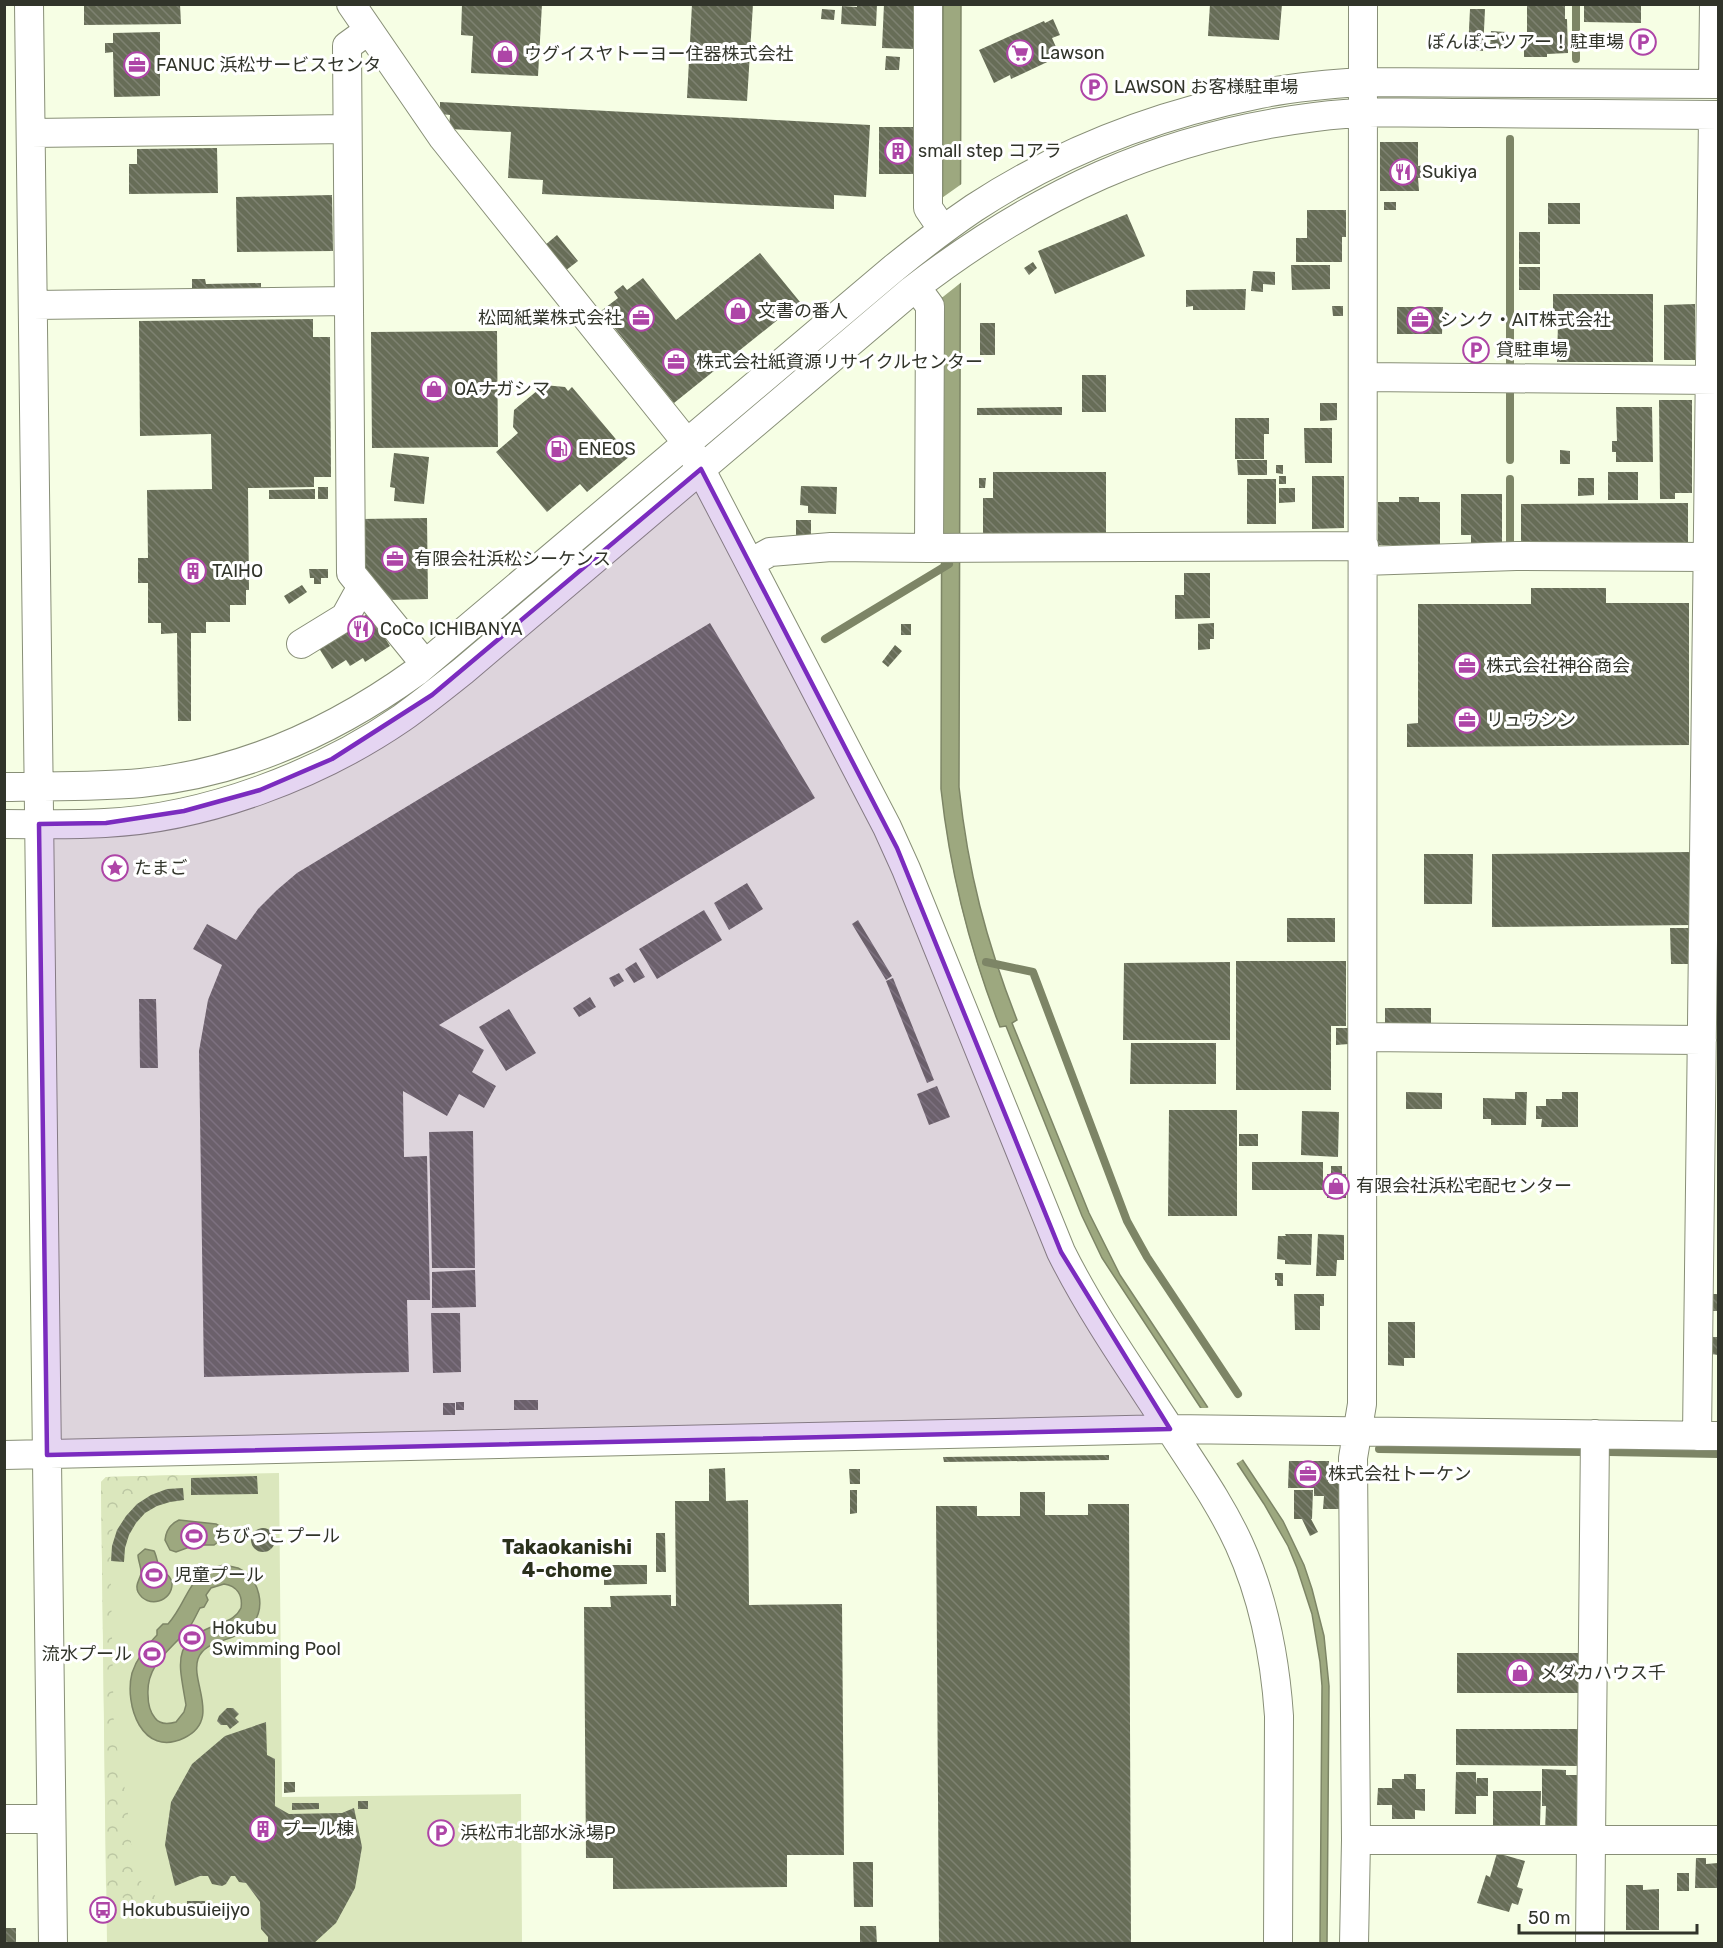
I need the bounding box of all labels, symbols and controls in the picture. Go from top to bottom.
parking icon: ぽんぽこツアー！駐車場 [1628,27,1658,57]
place label: ぽんぽこツアー！駐車場 [1427,31,1624,53]
supermarket icon: Lawson [1005,38,1035,68]
shop icon: ウグイスヤトーヨー住器株式会社 [490,39,520,69]
place label: Lawson [1040,42,1105,64]
place label: ウグイスヤトーヨー住器株式会社 [524,43,793,65]
office icon: FANUC 浜松サービスセンタ [122,50,152,80]
place label: FANUC 浜松サービスセンタ [156,54,381,76]
parking icon: LAWSON お客様駐車場 [1079,72,1109,102]
place label: LAWSON お客様駐車場 [1114,76,1298,98]
building icon: small step コアラ [883,136,913,166]
place label: small step コアラ [918,140,1062,162]
restaurant icon: Sukiya [1388,157,1418,187]
place label: Sukiya [1422,161,1477,183]
shop icon: 文書の番人 [723,296,753,326]
place label: 文書の番人 [758,300,848,322]
office icon: 松岡紙業株式会社 [626,303,656,333]
office icon: シンク・AIT株式会社 [1405,305,1435,335]
place label: 松岡紙業株式会社 [478,307,622,329]
place label: シンク・AIT株式会社 [1440,309,1611,331]
parking icon: 貸駐車場 [1461,335,1491,365]
place label: 貸駐車場 [1496,339,1568,361]
office icon: 株式会社紙資源リサイクルセンター [661,347,691,377]
place label: 株式会社紙資源リサイクルセンター [696,351,983,373]
shop icon: OAナガシマ [419,374,449,404]
place label: OAナガシマ [454,378,550,400]
fuel station icon: ENEOS [544,434,574,464]
place label: ENEOS [578,438,636,460]
office icon: 有限会社浜松シーケンス [380,544,410,574]
place label: 有限会社浜松シーケンス [414,548,611,570]
building icon: TAIHO [178,556,208,586]
place label: TAIHO [212,560,263,582]
restaurant icon: CoCo ICHIBANYA [346,614,376,644]
place label: CoCo ICHIBANYA [380,618,523,640]
office icon: 株式会社神谷商会 [1452,651,1482,681]
place label: 株式会社神谷商会 [1486,655,1630,677]
office icon: リュウシン [1452,705,1482,735]
place label: リュウシン [1486,709,1576,731]
place icon: たまご [100,853,130,883]
place label: たまご [134,857,187,879]
shop icon: 有限会社浜松宅配センター [1321,1171,1351,1201]
place label: 有限会社浜松宅配センター [1356,1175,1572,1197]
office icon: 株式会社トーケン [1293,1459,1323,1489]
place label: 株式会社トーケン [1328,1463,1471,1485]
sports icon: ちびっこプール [179,1521,209,1551]
place label: ちびっこプール [214,1525,340,1547]
district label: Takaokanishi 4-chome [502,1535,632,1582]
sports icon: 児童プール [139,1560,169,1590]
place label: 児童プール [174,1564,264,1586]
place label: Hokubu Swimming Pool [212,1617,341,1660]
sports icon: Hokubu Swimming Pool [177,1623,207,1653]
sports icon: 流水プール [137,1639,167,1669]
place label: 流水プール [42,1643,132,1665]
shop icon: メダカハウス千 [1505,1658,1535,1688]
place label: メダカハウス千 [1540,1662,1666,1684]
building icon: プール棟 [248,1814,278,1844]
place label: プール棟 [282,1818,354,1840]
parking icon: 浜松市北部水泳場P [426,1818,456,1848]
place label: 浜松市北部水泳場P [460,1822,616,1844]
bus stop icon: Hokubusuieijyo [88,1895,118,1925]
scale bar [1519,1897,1698,1935]
place label: Hokubusuieijyo [122,1899,250,1921]
text: 50 m [1528,1907,1571,1929]

